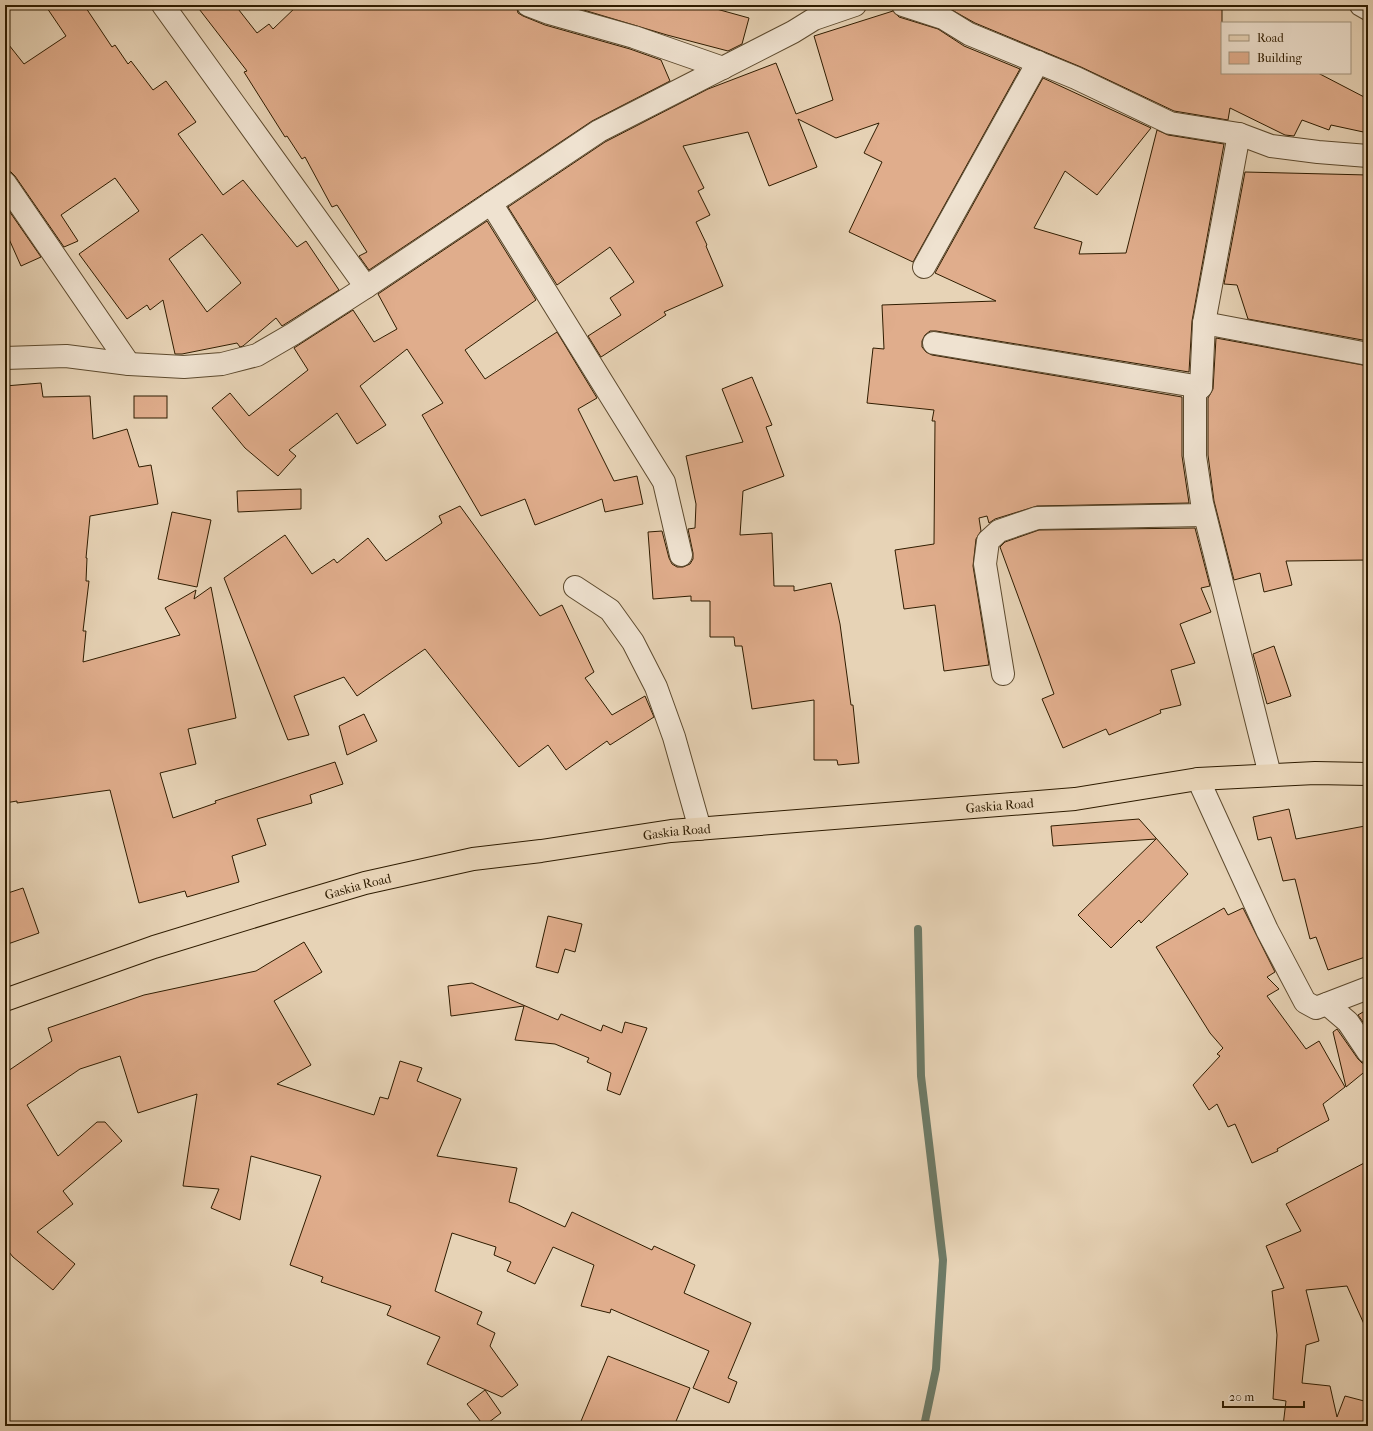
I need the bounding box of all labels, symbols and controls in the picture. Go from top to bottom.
legend [1221,22,1351,74]
text: Road [1257,31,1284,45]
text: Building [1257,51,1302,65]
street label: Gaskia Road [965,795,1035,815]
street label: Gaskia Road [642,820,712,843]
street label: Gaskia Road [323,870,393,902]
scale bar [1223,1383,1304,1409]
text: 20 m [1229,1390,1254,1404]

